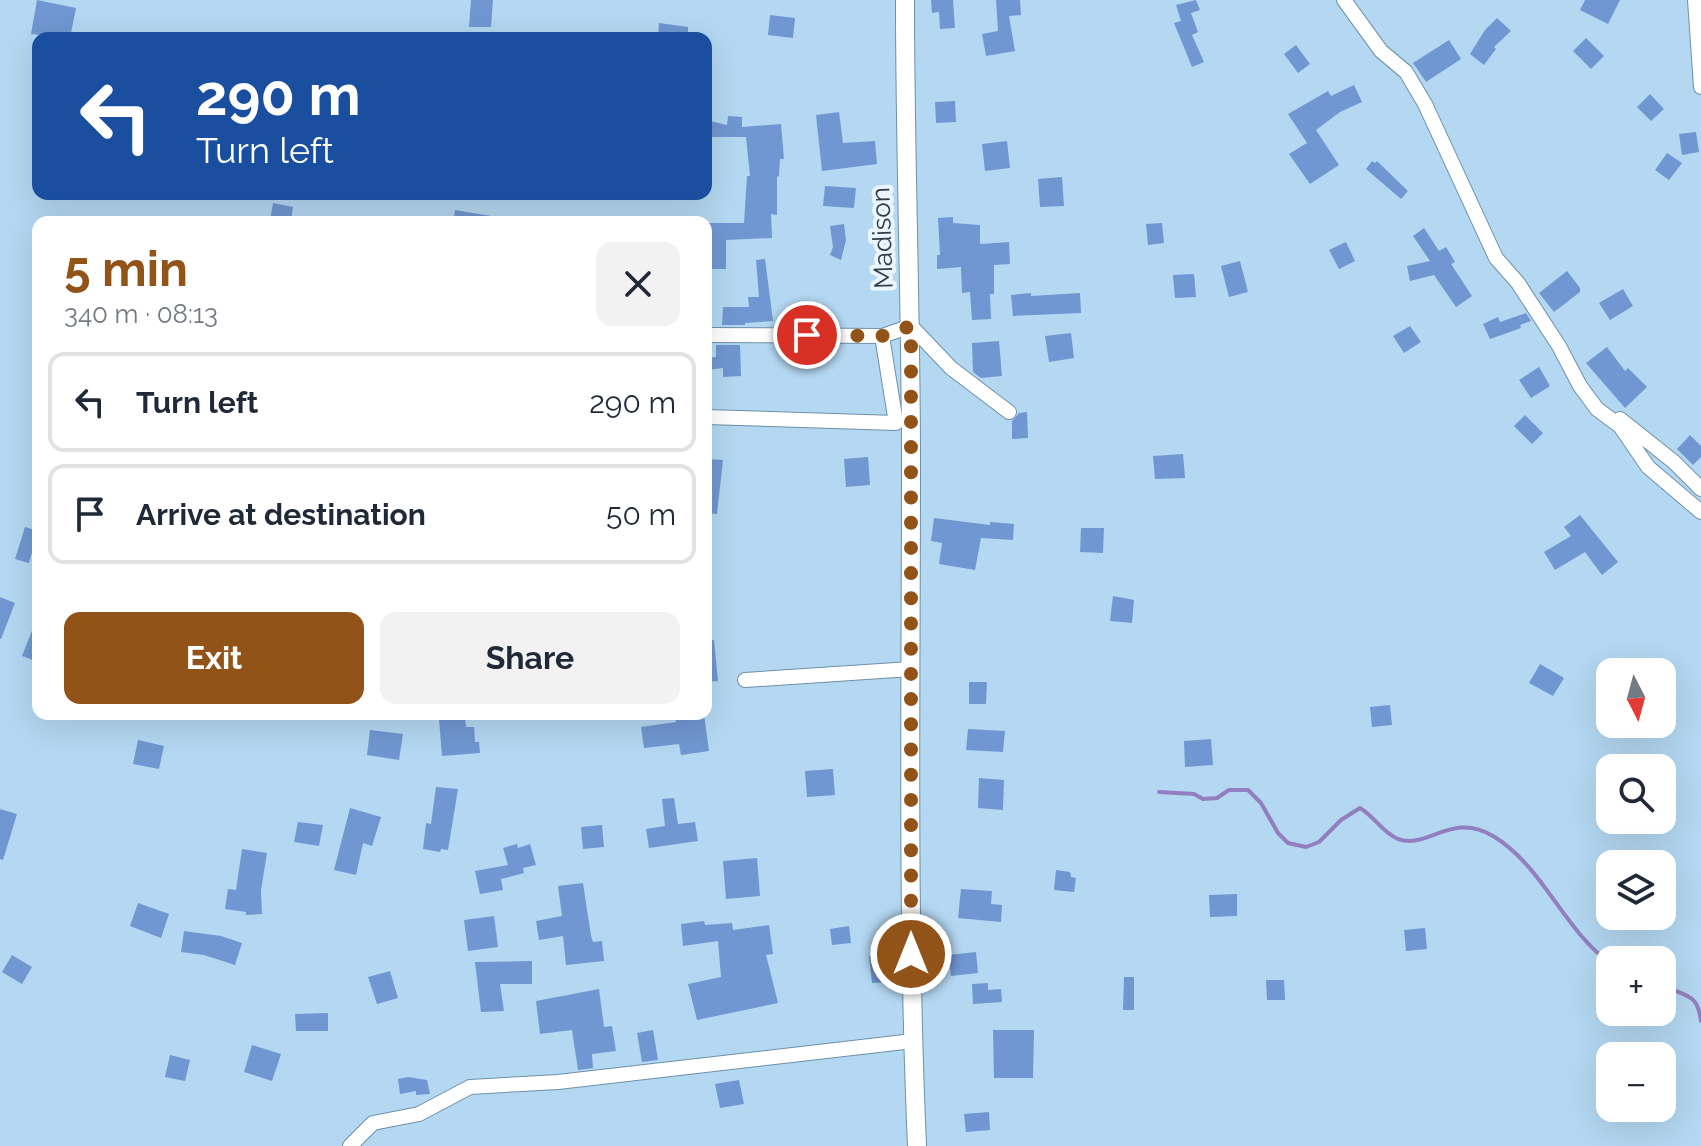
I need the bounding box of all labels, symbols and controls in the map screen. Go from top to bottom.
text: 290 m [196,62,361,128]
icon: left [64,64,168,168]
text: Turn left [196,129,334,171]
street label: Madison [865,187,899,289]
text: 5 min [64,241,188,297]
button: close [596,242,680,326]
text: 340 m · 08:13 [64,299,218,329]
pin [773,301,841,369]
icon: arrive [785,313,829,357]
icon: left [68,380,112,424]
text: Turn left [136,385,258,420]
text: 290 m [589,385,676,420]
icon: arrive [68,492,112,536]
text: Arrive at destination [136,497,426,532]
text: 50 m [606,497,676,532]
button: Exit [64,612,364,704]
button: Share [380,612,680,704]
north arrow [1596,658,1676,738]
map controls [1596,658,1676,1122]
button: search [1596,754,1676,834]
button: layers [1596,850,1676,930]
position arrow [869,912,953,996]
button: + [1596,946,1676,1026]
button: − [1596,1042,1676,1122]

